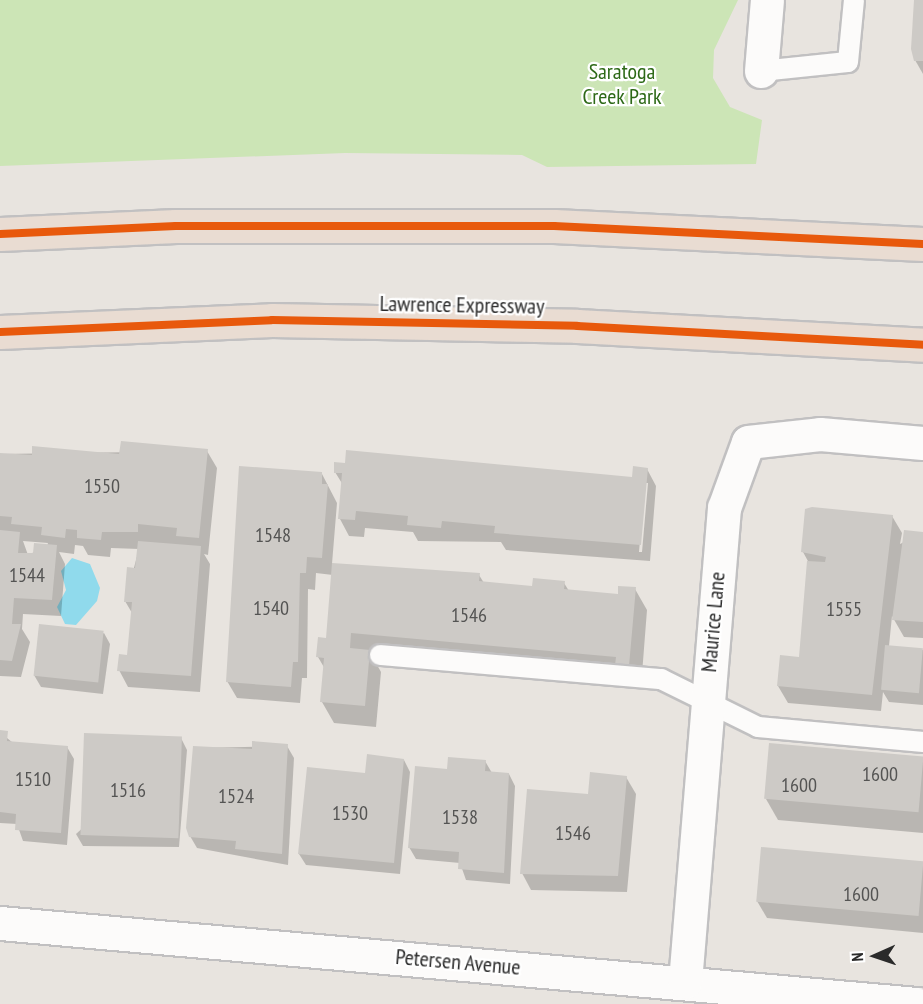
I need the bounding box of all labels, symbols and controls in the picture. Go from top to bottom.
park label: Saratoga Creek Park [582,58,662,110]
street label: Lawrence Expressway [379,290,545,320]
house number: 1550 [84,474,120,498]
house number: 1548 [255,523,291,547]
house number: 1544 [9,563,45,587]
street label: Maurice Lane [695,571,731,673]
house number: 1540 [253,596,289,620]
house number: 1555 [826,597,862,621]
house number: 1546 [451,603,487,627]
house number: 1600 [862,762,898,786]
house number: 1510 [15,767,51,791]
house number: 1600 [781,773,817,797]
house number: 1516 [110,778,146,802]
house number: 1524 [218,784,254,808]
house number: 1530 [332,801,368,825]
house number: 1538 [442,805,478,829]
house number: 1546 [555,821,591,845]
house number: 1600 [843,882,879,906]
north arrow [845,926,905,986]
street label: Petersen Avenue [394,943,522,981]
text: N [847,952,867,962]

